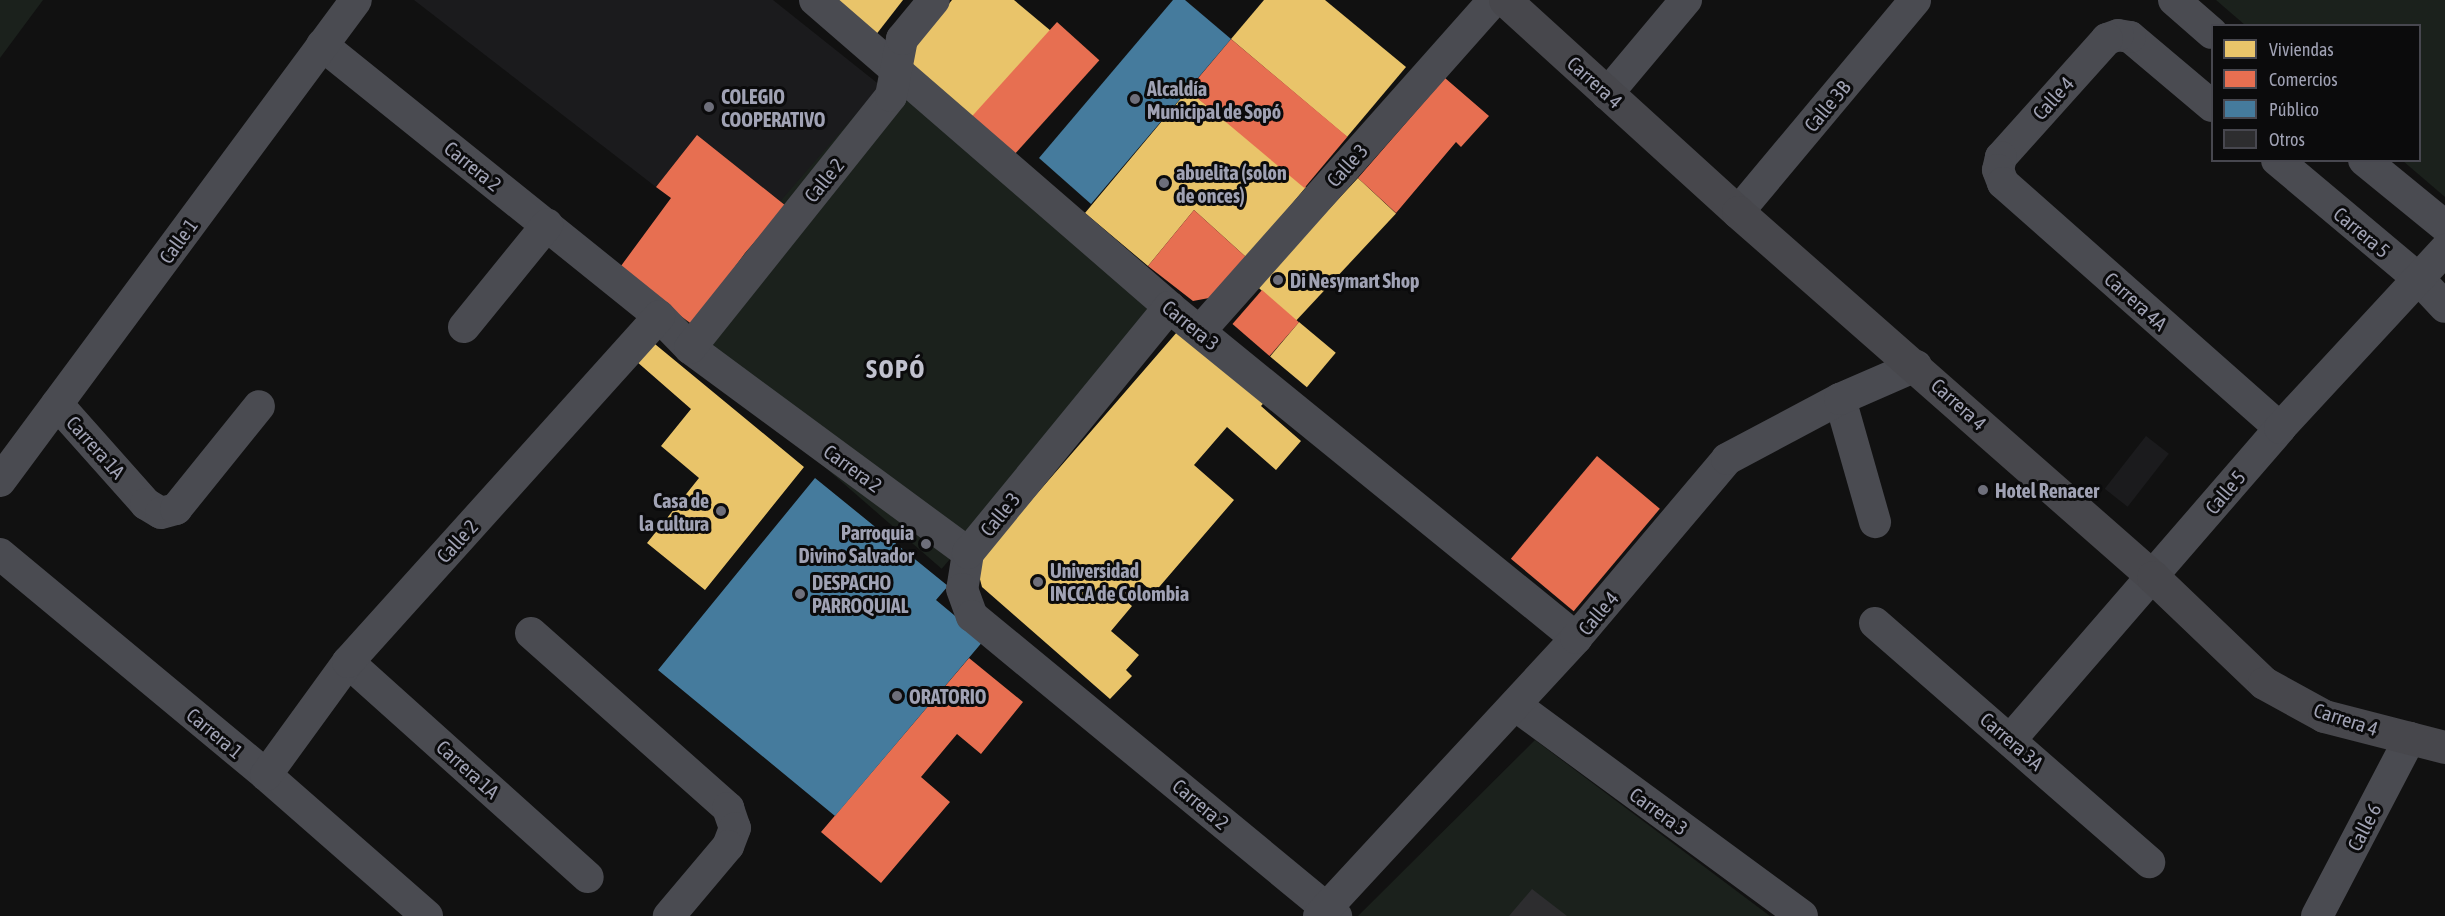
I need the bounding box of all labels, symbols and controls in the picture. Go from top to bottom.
legend [2211,24,2421,162]
text: Viviendas [2269,39,2334,60]
street label: Carrera 4 [1562,51,1628,113]
text: Comercios [2269,69,2338,90]
street label: Calle 4 [2027,71,2079,125]
place label: Alcaldía Municipal de Sopó [1147,76,1281,123]
street label: Calle 3B [1799,76,1855,136]
place label: COLEGIO COOPERATIVO [721,84,825,131]
marker: Alcaldía Municipal de Sopó [1128,92,1142,106]
text: Público [2269,99,2319,120]
marker: COLEGIO COOPERATIVO [702,100,716,114]
text: Otros [2269,129,2305,150]
street label: Carrera 2 [440,136,506,196]
street label: Calle 3 [1321,138,1373,192]
street label: Calle 2 [799,153,849,207]
place label: abuelita (solon de onces) [1176,160,1287,207]
marker: abuelita (solon de onces) [1157,176,1171,190]
street label: Carrera 5 [2329,202,2395,262]
street label: Calle 1 [154,214,202,268]
street label: Carrera 4A [2100,267,2172,335]
place label: Di Nesymart Shop [1290,268,1420,292]
marker: Di Nesymart Shop [1271,273,1285,287]
street label: Carrera 3 [1158,295,1224,355]
district label: SOPÓ [866,354,926,386]
street label: Carrera 4 [1926,373,1992,435]
street label: Carrera 1A [62,411,130,483]
street label: Carrera 2 [819,439,887,497]
street label: Calle 5 [2200,465,2250,519]
place label: Hotel Renacer [1995,478,2099,502]
marker: Hotel Renacer [1976,483,1990,497]
street label: Calle 3 [975,487,1025,541]
place label: Casa de la cultura [639,488,709,535]
marker: Casa de la cultura [714,504,728,518]
street label: Calle 2 [431,514,483,568]
place label: Parroquia Divino Salvador [799,520,914,567]
marker: Parroquia Divino Salvador [919,537,933,551]
place label: Universidad INCCA de Colombia [1050,558,1189,605]
place label: DESPACHO PARROQUIAL [812,570,908,617]
marker: Universidad INCCA de Colombia [1031,575,1045,589]
street label: Calle 4 [1573,586,1623,640]
marker: DESPACHO PARROQUIAL [793,587,807,601]
place label: ORATORIO [909,684,987,708]
marker: ORATORIO [890,689,904,703]
street label: Carrera 4 [2311,697,2381,741]
street label: Carrera 1 [182,703,248,763]
street label: Carrera 3A [1975,707,2049,775]
street label: Carrera 1A [432,735,504,803]
street label: Carrera 2 [1168,774,1234,834]
street label: Carrera 3 [1625,782,1693,840]
street label: Calle 6 [2342,799,2386,855]

